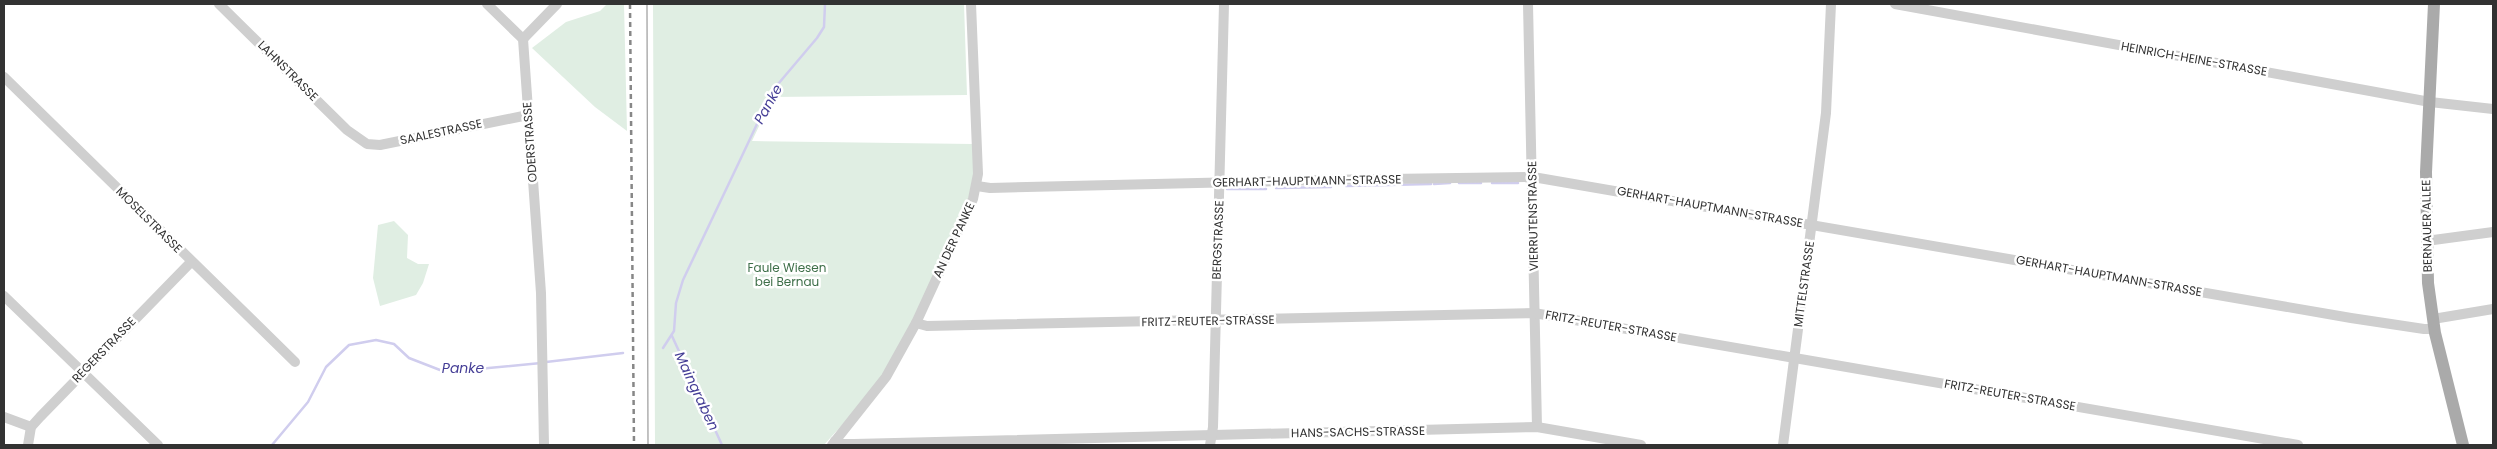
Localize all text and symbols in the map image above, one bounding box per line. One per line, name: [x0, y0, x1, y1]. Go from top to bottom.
street label: LAHNSTRASSE: [254, 37, 322, 105]
street label: HEINRICH-HEINE-STRASSE: [2120, 37, 2268, 80]
water label: Panke: [749, 80, 787, 127]
street label: ODERSTRASSE: [518, 101, 541, 183]
street label: SAALESTRASSE: [398, 114, 484, 149]
street label: VIERRUTENSTRASSE: [1523, 161, 1542, 271]
street label: GERHART-HAUPTMANN-STRASSE: [1213, 170, 1401, 191]
street label: BERNAUER ALLEE: [2417, 179, 2436, 273]
street label: GERHART-HAUPTMANN-STRASSE: [1616, 182, 1804, 231]
street label: MOSELSTRASSE: [112, 183, 186, 257]
street label: AN DER PANKE: [929, 199, 979, 280]
street label: BERGSTRASSE: [1208, 200, 1227, 280]
street label: MITTELSTRASSE: [1789, 240, 1818, 328]
street label: GERHART-HAUPTMANN-STRASSE: [2015, 251, 2203, 300]
park label: Faule Wiesen bei Bernau: [748, 259, 826, 290]
street label: FRITZ-REUTER-STRASSE: [1544, 306, 1678, 345]
street label: FRITZ-REUTER-STRASSE: [1141, 311, 1275, 330]
street label: REGERSTRASSE: [68, 313, 139, 386]
water label: Maingraben: [670, 348, 724, 434]
water label: Panke: [442, 358, 485, 378]
street label: FRITZ-REUTER-STRASSE: [1943, 375, 2077, 414]
street label: HANS-SACHS-STRASSE: [1291, 422, 1425, 441]

